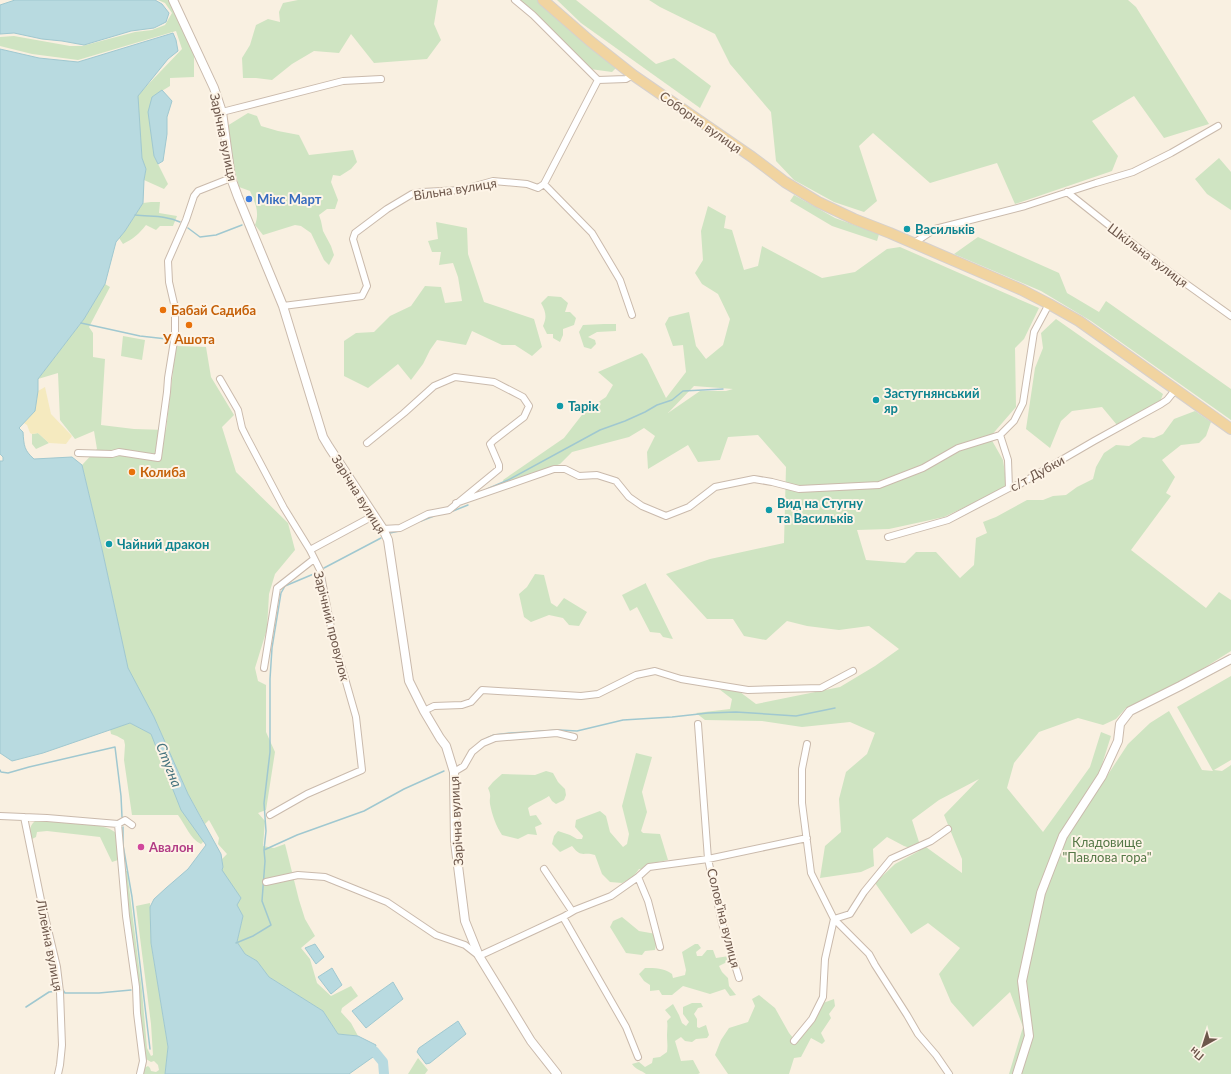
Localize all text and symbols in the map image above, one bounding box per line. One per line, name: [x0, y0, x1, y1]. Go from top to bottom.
street label: Соборна вулиця: [657, 88, 745, 156]
street label: Зарічна вулиця: [207, 91, 241, 183]
street label: Вільна вулиця: [412, 175, 498, 203]
place label: Мікс Март: [257, 191, 322, 207]
marker: Мікс Март: [244, 194, 254, 204]
street label: Шкільна вулиця: [1105, 220, 1191, 290]
place label: Васильків: [915, 221, 975, 237]
marker: Васильків: [902, 224, 912, 234]
place label: Бабай Садиба: [171, 302, 256, 318]
marker: Бабай Садиба: [158, 305, 168, 315]
marker: У Ашота: [184, 320, 194, 330]
place label: У Ашота: [162, 331, 215, 347]
place label: Застугнянський яр: [884, 385, 980, 416]
marker: Застугнянський яр: [871, 395, 881, 405]
place label: Тарік: [568, 398, 599, 414]
marker: Тарік: [555, 401, 565, 411]
street label: с/т Дубки: [1007, 451, 1067, 495]
street label: Зарічна вулиця: [328, 452, 390, 536]
place label: Колиба: [140, 464, 185, 480]
marker: Колиба: [127, 467, 137, 477]
place label: Вид на Стугну та Васильків: [777, 495, 863, 526]
marker: Вид на Стугну та Васильків: [764, 505, 774, 515]
place label: Чайний дракон: [117, 536, 209, 552]
marker: Чайний дракон: [104, 539, 114, 549]
street label: Зарічний провулок: [311, 569, 353, 683]
water label: Стугна: [153, 740, 186, 789]
street label: Зарічна вулиця: [446, 776, 466, 866]
park label: Кладовище "Павлова гора": [1062, 834, 1152, 865]
place label: Авалон: [148, 839, 194, 855]
marker: Авалон: [136, 842, 146, 852]
street label: Соловʼїна вулиця: [704, 867, 744, 969]
street label: Лілейна вулиця: [33, 897, 67, 992]
north arrow: [1183, 1026, 1223, 1066]
text: Пн: [1187, 1045, 1206, 1064]

